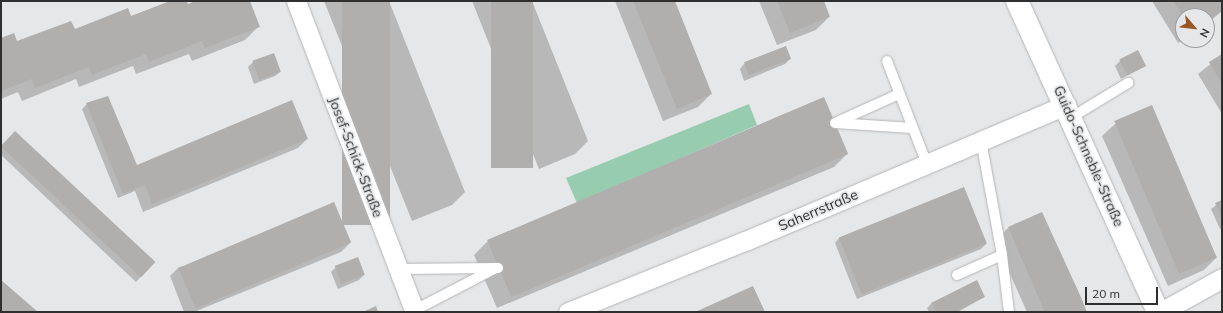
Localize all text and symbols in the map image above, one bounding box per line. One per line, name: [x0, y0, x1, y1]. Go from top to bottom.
north arrow: [1175, 8, 1215, 48]
text: N: [1197, 26, 1213, 40]
street label: Guido-Schneble-Straße: [1050, 83, 1128, 229]
street label: Josef-Schick-Straße: [325, 94, 387, 220]
street label: Saherrstraße: [776, 186, 860, 234]
scale bar: [1087, 279, 1160, 305]
text: 20 m: [1092, 286, 1120, 301]

